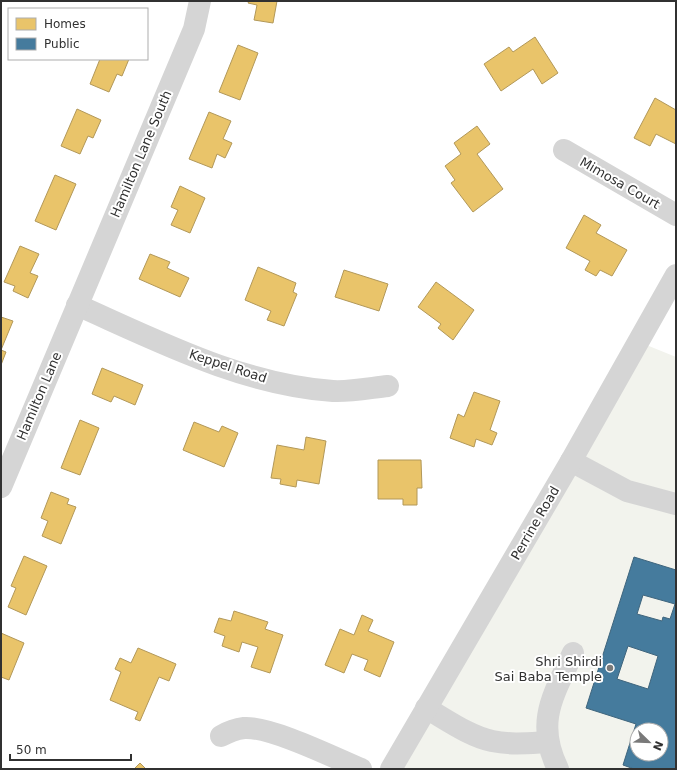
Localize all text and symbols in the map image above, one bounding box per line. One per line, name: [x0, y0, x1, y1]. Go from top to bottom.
legend: [8, 8, 148, 60]
text: Homes: [44, 17, 86, 31]
text: Public: [44, 37, 80, 51]
street label: Hamilton Lane South: [107, 88, 175, 220]
street label: Mimosa Court: [577, 154, 663, 212]
street label: Keppel Road: [187, 346, 269, 386]
street label: Hamilton Lane: [14, 350, 64, 442]
street label: Perrine Road: [508, 484, 562, 562]
place label: Shri Shirdi Sai Baba Temple: [495, 654, 602, 684]
marker: Shri Shirdi Sai Baba Temple: [605, 663, 615, 673]
north arrow: [629, 722, 669, 762]
scale bar: [10, 736, 131, 762]
text: N: [650, 739, 666, 752]
text: 50 m: [16, 743, 47, 757]

